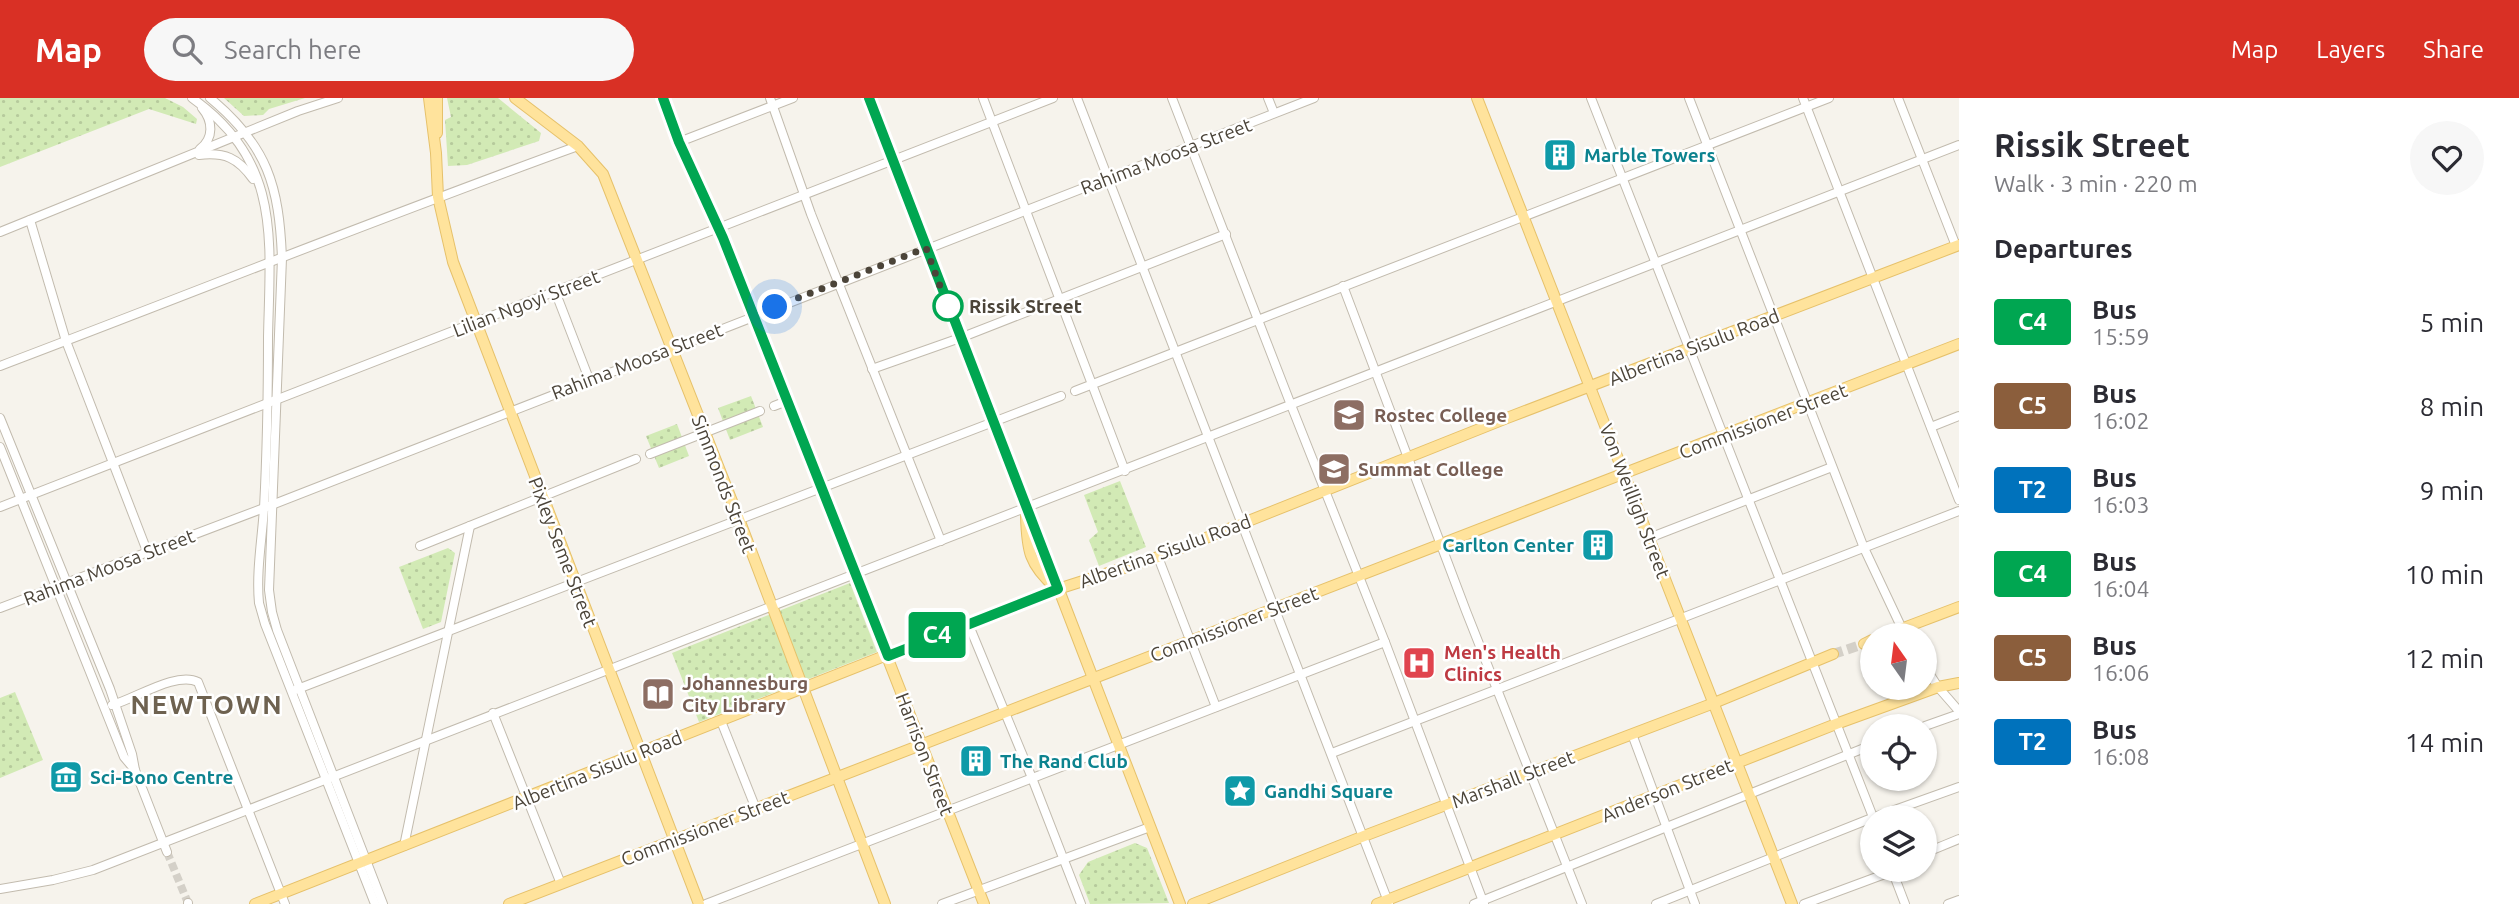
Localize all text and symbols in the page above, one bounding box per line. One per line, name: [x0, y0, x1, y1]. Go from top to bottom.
search box: [144, 18, 634, 81]
icon: search: [168, 30, 206, 68]
text: Map: [35, 31, 102, 68]
text: Search here: [224, 35, 362, 64]
text: Map: [2231, 36, 2278, 63]
text: Layers: [2316, 36, 2385, 63]
text: Share: [2423, 36, 2484, 63]
street label: Rahima Moosa Street: [1077, 113, 1255, 199]
button: heart: [2410, 121, 2484, 195]
text: Rissik Street: [1994, 126, 2190, 163]
building icon: Marble Towers: [1541, 136, 1579, 174]
place label: Marble Towers: [1584, 144, 1715, 166]
text: Walk · 3 min · 220 m: [1994, 171, 2198, 196]
text: Departures: [1994, 234, 2132, 263]
street label: Lilian Ngoyi Street: [449, 265, 603, 341]
your location: [757, 289, 792, 324]
marker: Rissik Street: [933, 291, 963, 321]
place label: Rissik Street: [969, 295, 1082, 317]
text: Bus: [2092, 295, 2137, 324]
street label: Albertina Sisulu Road: [1606, 304, 1782, 390]
text: C4: [2018, 308, 2047, 335]
text: 5 min: [2420, 308, 2484, 337]
street label: Rahima Moosa Street: [548, 318, 726, 404]
text: 15:59: [2092, 324, 2150, 349]
street label: Commissioner Street: [1676, 379, 1851, 463]
text: Bus: [2092, 379, 2137, 408]
text: C5: [2018, 392, 2047, 419]
text: 8 min: [2420, 392, 2484, 421]
school or university icon: Rostec College: [1330, 396, 1368, 434]
place label: Rostec College: [1374, 404, 1507, 426]
text: 16:02: [2092, 408, 2150, 433]
street label: Simmonds Street: [688, 412, 761, 557]
street label: Von Weilligh Street: [1595, 421, 1675, 582]
school or university icon: Summat College: [1315, 450, 1353, 488]
place label: Summat College: [1358, 458, 1504, 480]
text: Bus: [2092, 463, 2137, 492]
street label: Pixley Seme Street: [524, 474, 602, 631]
text: T2: [2019, 476, 2046, 503]
text: 9 min: [2420, 476, 2484, 505]
text: 16:03: [2092, 492, 2150, 517]
street label: Albertina Sisulu Road: [1076, 510, 1254, 592]
street label: Rahima Moosa Street: [20, 524, 198, 610]
building icon: Carlton Center: [1579, 526, 1617, 564]
place label: Carlton Center: [1442, 534, 1574, 556]
text: Bus: [2092, 547, 2137, 576]
text: C4: [2018, 560, 2047, 587]
text: 10 min: [2405, 560, 2484, 589]
text: 16:04: [2092, 576, 2150, 601]
street label: Commissioner Street: [1147, 582, 1322, 666]
line badge: C4: [906, 612, 968, 658]
text: C4: [923, 621, 951, 648]
north arrow: [1860, 623, 1937, 700]
map controls: [1860, 623, 1937, 882]
text: Bus: [2092, 631, 2137, 660]
place label: Men's Health Clinics: [1444, 641, 1561, 685]
hospital icon: Men's Health Clinics: [1400, 644, 1438, 682]
text: C5: [2018, 644, 2047, 671]
text: 12 min: [2405, 644, 2484, 673]
text: 16:06: [2092, 660, 2150, 685]
place label: Johannesburg City Library: [682, 672, 808, 716]
library icon: Johannesburg City Library: [639, 675, 677, 713]
district label: NEWTOWN: [130, 690, 284, 719]
street label: Harrison Street: [892, 690, 959, 819]
button: locate: [1860, 714, 1937, 791]
text: Bus: [2092, 715, 2137, 744]
street label: Albertina Sisulu Road: [509, 726, 685, 814]
text: T2: [2019, 728, 2046, 755]
text: 14 min: [2405, 728, 2484, 757]
building icon: The Rand Club: [957, 742, 995, 780]
text: 16:08: [2092, 744, 2150, 769]
street label: Marshall Street: [1449, 745, 1578, 813]
place label: The Rand Club: [1000, 750, 1128, 772]
street label: Anderson Street: [1598, 753, 1736, 826]
museum icon: Sci-Bono Centre: [47, 758, 85, 796]
place label: Sci-Bono Centre: [90, 766, 234, 788]
place icon: Gandhi Square: [1221, 772, 1259, 810]
place label: Gandhi Square: [1264, 780, 1393, 802]
street label: Commissioner Street: [618, 786, 793, 870]
button: layers: [1860, 805, 1937, 882]

